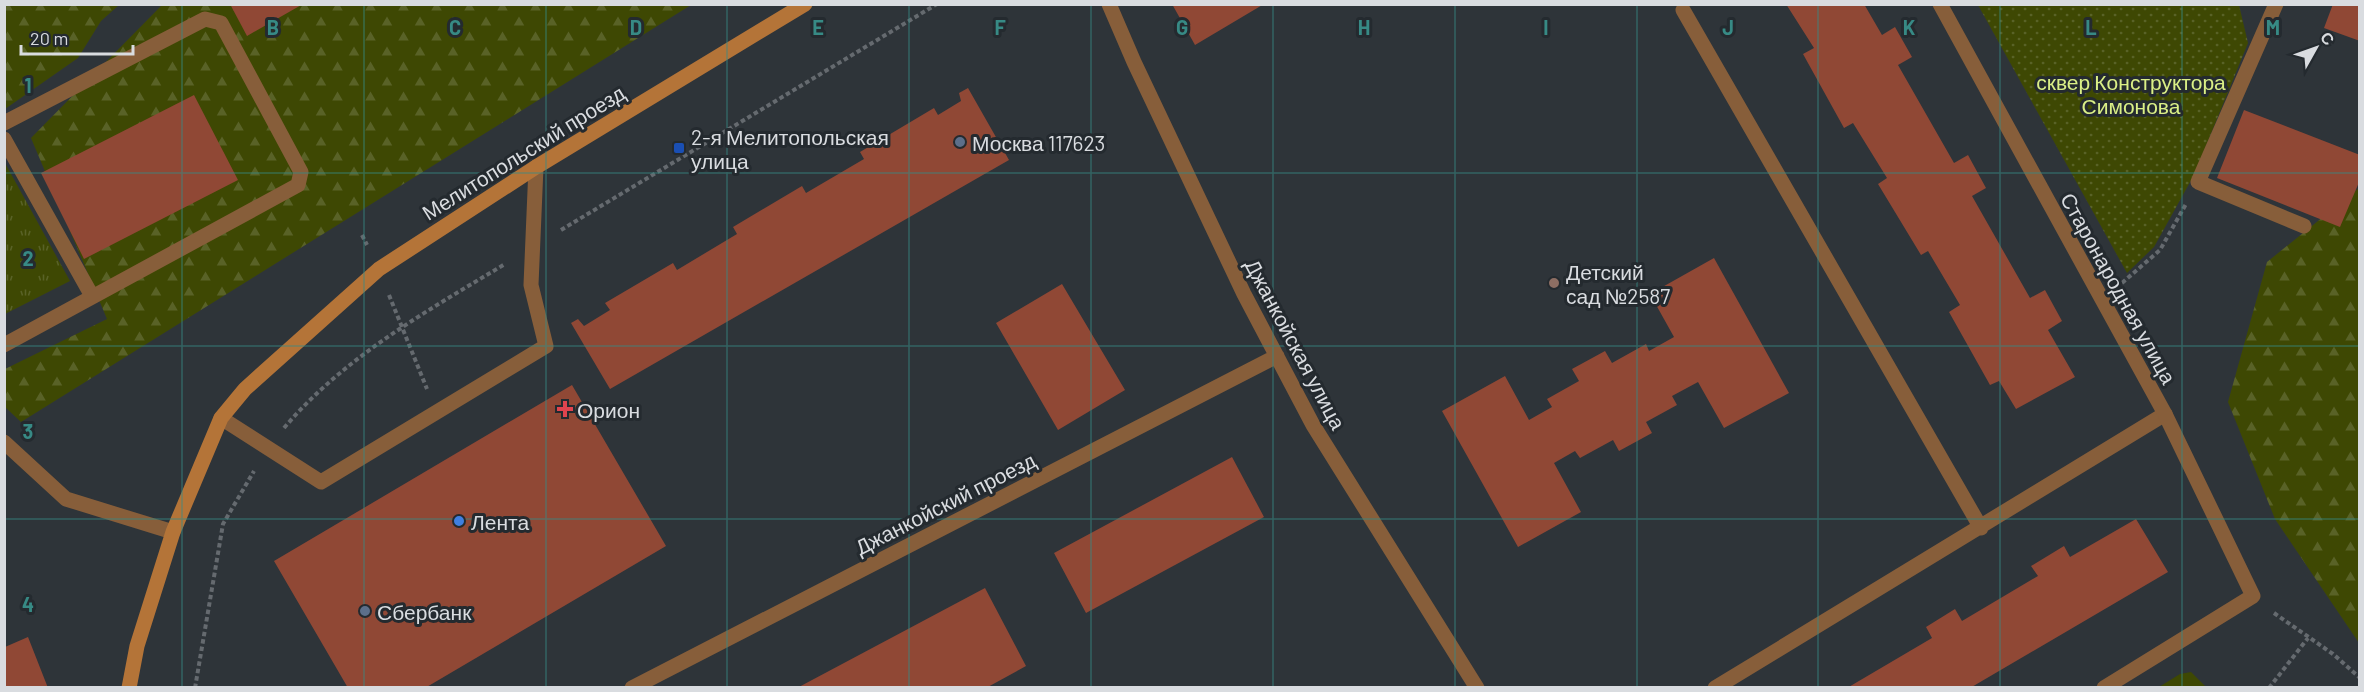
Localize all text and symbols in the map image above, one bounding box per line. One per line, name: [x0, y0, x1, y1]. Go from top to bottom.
text: B: [267, 15, 279, 39]
text: C: [449, 15, 461, 39]
text: D: [630, 15, 642, 39]
text: E: [812, 15, 824, 39]
text: F: [994, 15, 1006, 39]
text: G: [1176, 15, 1188, 39]
text: H: [1358, 15, 1370, 39]
text: I: [1543, 15, 1549, 39]
text: J: [1722, 15, 1734, 39]
text: K: [1903, 15, 1916, 39]
text: L: [2085, 15, 2097, 39]
text: M: [2266, 15, 2280, 39]
scale bar: [21, 18, 134, 56]
north arrow: [2286, 18, 2346, 78]
text: 20 m: [30, 27, 68, 49]
text: С: [2317, 28, 2339, 49]
park label: сквер Конструктора Симонова: [2036, 69, 2226, 118]
text: 1: [24, 73, 32, 97]
street label: Мелитопольский проезд: [417, 79, 629, 225]
place label: 2-я Мелитопольская улица: [691, 124, 889, 173]
place label: Москва 117623: [972, 130, 1105, 155]
marker: Москва 117623: [953, 135, 967, 149]
marker: 2-я Мелитопольская улица: [672, 141, 686, 155]
street label: Старонародная улица: [2056, 188, 2182, 388]
text: 2: [22, 246, 34, 270]
street label: Джанкойская улица: [1240, 254, 1352, 434]
place label: Детский сад №2587: [1566, 259, 1670, 308]
marker: Детский сад №2587: [1547, 276, 1561, 290]
place label: Орион: [577, 397, 640, 422]
marker: Орион: [558, 402, 572, 416]
text: 3: [23, 419, 33, 443]
street label: Джанкойский проезд: [851, 447, 1039, 559]
place label: Лента: [471, 509, 529, 534]
marker: Лента: [452, 514, 466, 528]
text: 4: [22, 592, 34, 616]
place label: Сбербанк: [377, 599, 472, 624]
marker: Сбербанк: [358, 604, 372, 618]

